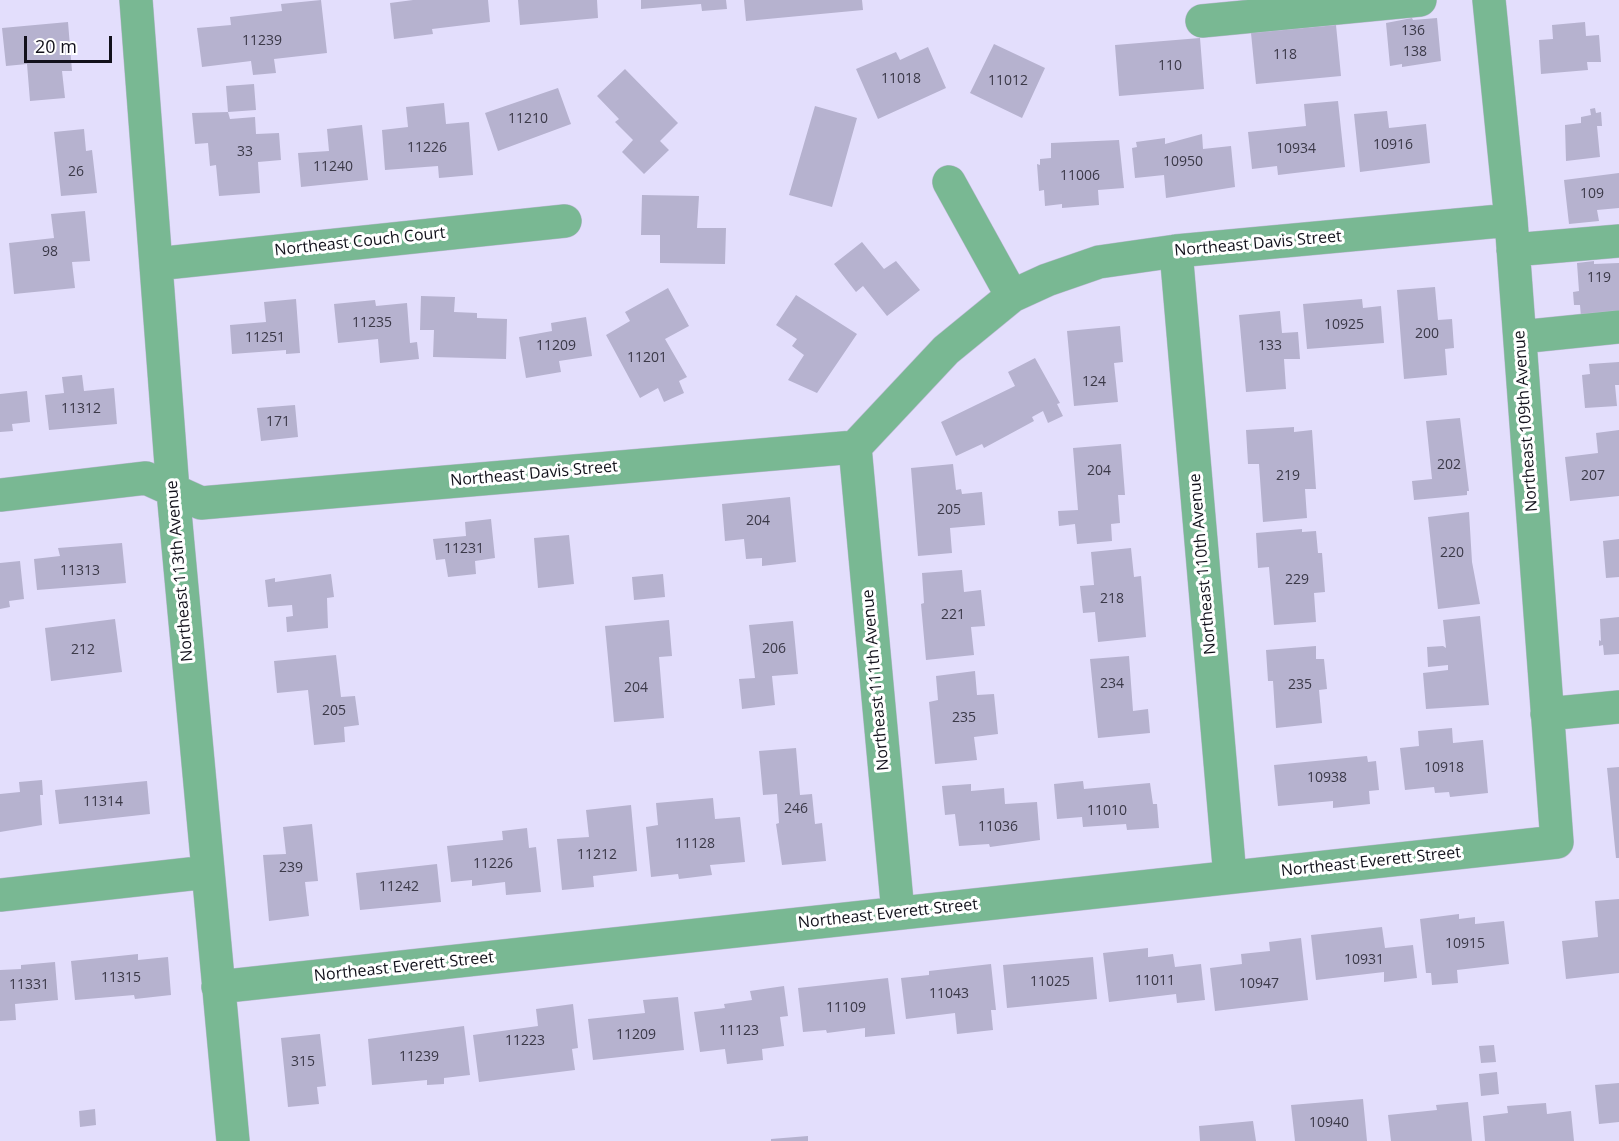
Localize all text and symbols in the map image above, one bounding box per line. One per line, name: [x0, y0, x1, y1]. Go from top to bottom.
house number: 136: [1401, 23, 1425, 39]
scale bar: [27, 24, 116, 62]
house number: 11239: [242, 33, 282, 49]
text: 20 m: [35, 34, 77, 58]
house number: 138: [1403, 44, 1427, 60]
house number: 118: [1273, 47, 1297, 63]
house number: 110: [1158, 58, 1182, 74]
house number: 11018: [881, 71, 921, 87]
house number: 11012: [988, 73, 1028, 89]
house number: 11210: [508, 111, 548, 127]
house number: 10916: [1373, 137, 1413, 153]
house number: 11226: [407, 140, 447, 156]
house number: 10934: [1276, 141, 1316, 157]
house number: 33: [237, 144, 253, 160]
house number: 10950: [1163, 154, 1203, 170]
house number: 11240: [313, 159, 353, 175]
house number: 26: [68, 164, 84, 180]
house number: 11006: [1060, 168, 1100, 184]
house number: 109: [1580, 186, 1604, 202]
street label: Northeast Couch Court: [273, 223, 447, 261]
street label: Northeast Davis Street: [1173, 227, 1343, 261]
house number: 98: [42, 244, 58, 260]
house number: 119: [1587, 270, 1611, 286]
house number: 11235: [352, 315, 392, 331]
house number: 10925: [1324, 317, 1364, 333]
house number: 200: [1415, 326, 1439, 342]
house number: 11251: [245, 330, 285, 346]
street label: Northeast 109th Avenue: [1510, 330, 1542, 512]
house number: 11209: [536, 338, 576, 354]
house number: 133: [1258, 338, 1282, 354]
house number: 11201: [627, 350, 667, 366]
house number: 124: [1082, 374, 1106, 390]
house number: 11312: [61, 401, 101, 417]
house number: 171: [266, 414, 290, 430]
street label: Northeast Davis Street: [449, 457, 619, 491]
house number: 202: [1437, 457, 1461, 473]
house number: 204: [1087, 463, 1111, 479]
house number: 219: [1276, 468, 1300, 484]
house number: 207: [1581, 468, 1605, 484]
street label: Northeast 110th Avenue: [1186, 473, 1220, 655]
street label: Northeast 113th Avenue: [163, 480, 197, 662]
house number: 205: [937, 502, 961, 518]
house number: 204: [746, 513, 770, 529]
house number: 11231: [444, 541, 484, 557]
house number: 220: [1440, 545, 1464, 561]
house number: 11313: [60, 563, 100, 579]
house number: 229: [1285, 572, 1309, 588]
street label: Northeast 111th Avenue: [859, 589, 893, 771]
house number: 218: [1100, 591, 1124, 607]
house number: 221: [941, 607, 965, 623]
house number: 206: [762, 641, 786, 657]
house number: 212: [71, 642, 95, 658]
house number: 234: [1100, 676, 1124, 692]
house number: 235: [1288, 677, 1312, 693]
house number: 204: [624, 680, 648, 696]
house number: 205: [322, 703, 346, 719]
house number: 235: [952, 710, 976, 726]
house number: 10918: [1424, 760, 1464, 776]
house number: 10938: [1307, 770, 1347, 786]
house number: 11314: [83, 794, 123, 810]
house number: 246: [784, 801, 808, 817]
house number: 11010: [1087, 803, 1127, 819]
house number: 11036: [978, 819, 1018, 835]
house number: 11128: [675, 836, 715, 852]
street label: Northeast Everett Street: [1280, 843, 1462, 881]
house number: 11212: [577, 847, 617, 863]
house number: 11226: [473, 856, 513, 872]
house number: 239: [279, 860, 303, 876]
house number: 11242: [379, 879, 419, 895]
street label: Northeast Everett Street: [797, 895, 979, 933]
house number: 10915: [1445, 936, 1485, 952]
street label: Northeast Everett Street: [313, 948, 495, 986]
house number: 10931: [1344, 952, 1384, 968]
house number: 11315: [101, 970, 141, 986]
house number: 11011: [1135, 973, 1175, 989]
house number: 11025: [1030, 974, 1070, 990]
house number: 10947: [1239, 976, 1279, 992]
house number: 11331: [9, 977, 49, 993]
house number: 11043: [929, 986, 969, 1002]
house number: 11109: [826, 1000, 866, 1016]
house number: 11123: [719, 1023, 759, 1039]
house number: 11209: [616, 1027, 656, 1043]
house number: 11223: [505, 1033, 545, 1049]
house number: 11239: [399, 1049, 439, 1065]
house number: 315: [291, 1054, 315, 1070]
house number: 10940: [1309, 1115, 1349, 1131]

